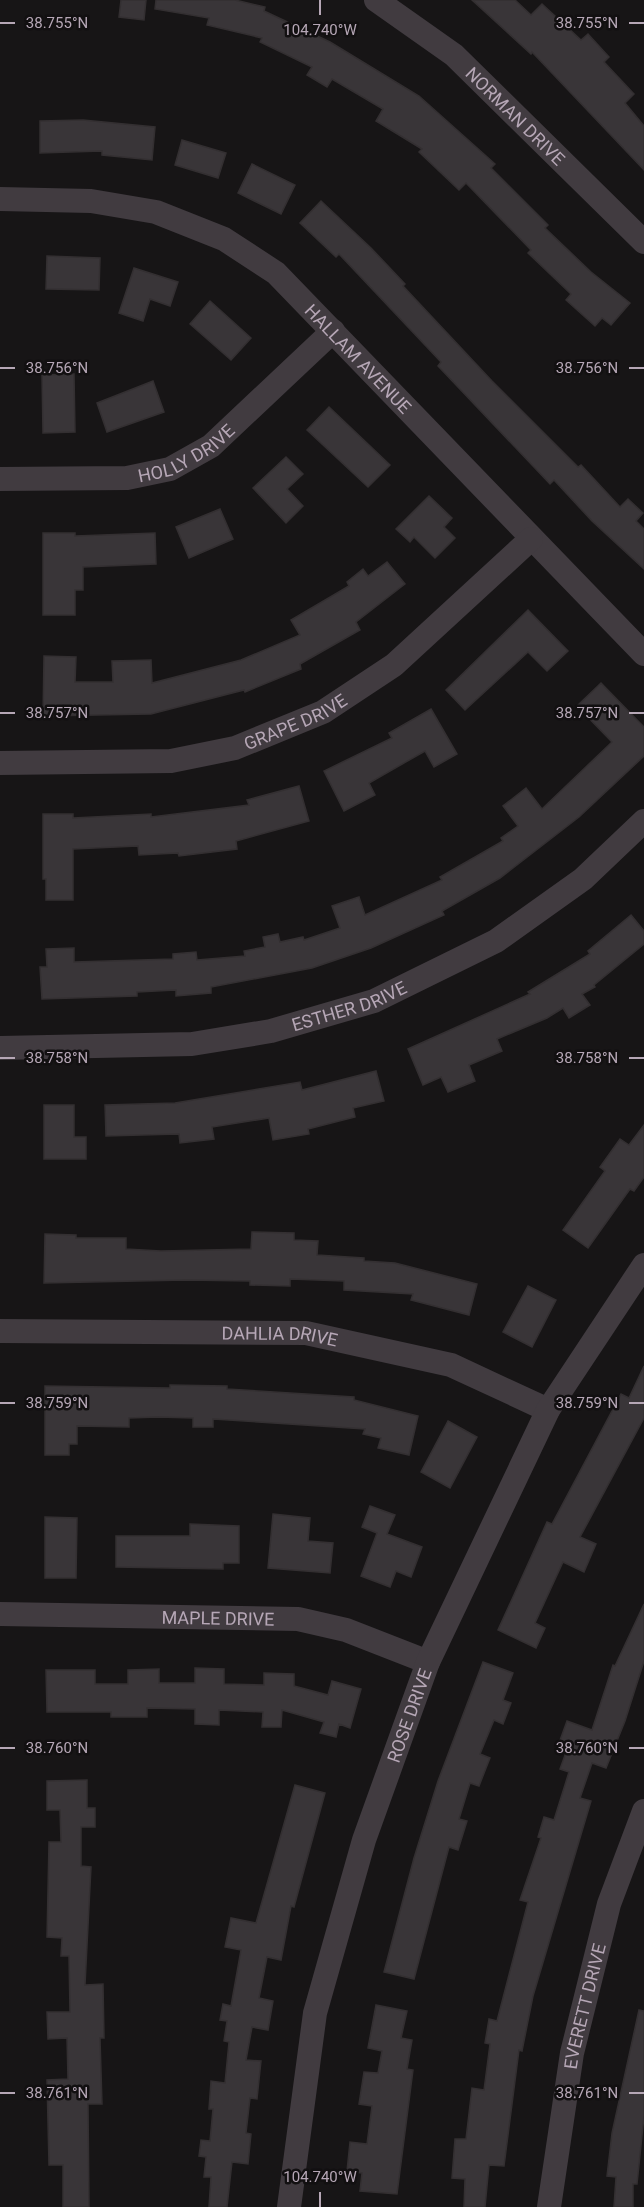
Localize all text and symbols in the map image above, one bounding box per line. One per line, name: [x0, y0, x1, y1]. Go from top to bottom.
text: 38.755°N: [26, 14, 88, 32]
text: 38.755°N: [556, 14, 618, 32]
text: 104.740°W: [283, 21, 357, 39]
street label: NORMAN DRIVE: [462, 62, 570, 169]
street label: HALLAM AVENUE: [301, 299, 416, 417]
text: 38.756°N: [26, 359, 88, 377]
text: 38.756°N: [556, 359, 618, 377]
street label: HOLLY DRIVE: [136, 419, 238, 486]
street label: GRAPE DRIVE: [241, 689, 350, 754]
text: 38.757°N: [26, 704, 88, 722]
text: 38.757°N: [556, 704, 618, 722]
street label: ESTHER DRIVE: [289, 976, 410, 1035]
text: 38.758°N: [26, 1049, 88, 1067]
text: 38.758°N: [556, 1049, 618, 1067]
street label: DAHLIA DRIVE: [222, 1322, 340, 1350]
text: 38.759°N: [26, 1394, 88, 1412]
text: 38.759°N: [556, 1394, 618, 1412]
street label: MAPLE DRIVE: [161, 1606, 275, 1629]
street label: ROSE DRIVE: [382, 1666, 435, 1765]
text: 38.760°N: [26, 1739, 88, 1757]
text: 38.760°N: [556, 1739, 618, 1757]
street label: EVERETT DRIVE: [559, 1941, 609, 2070]
text: 38.761°N: [26, 2084, 88, 2102]
text: 38.761°N: [556, 2084, 618, 2102]
text: 104.740°W: [283, 2168, 357, 2186]

